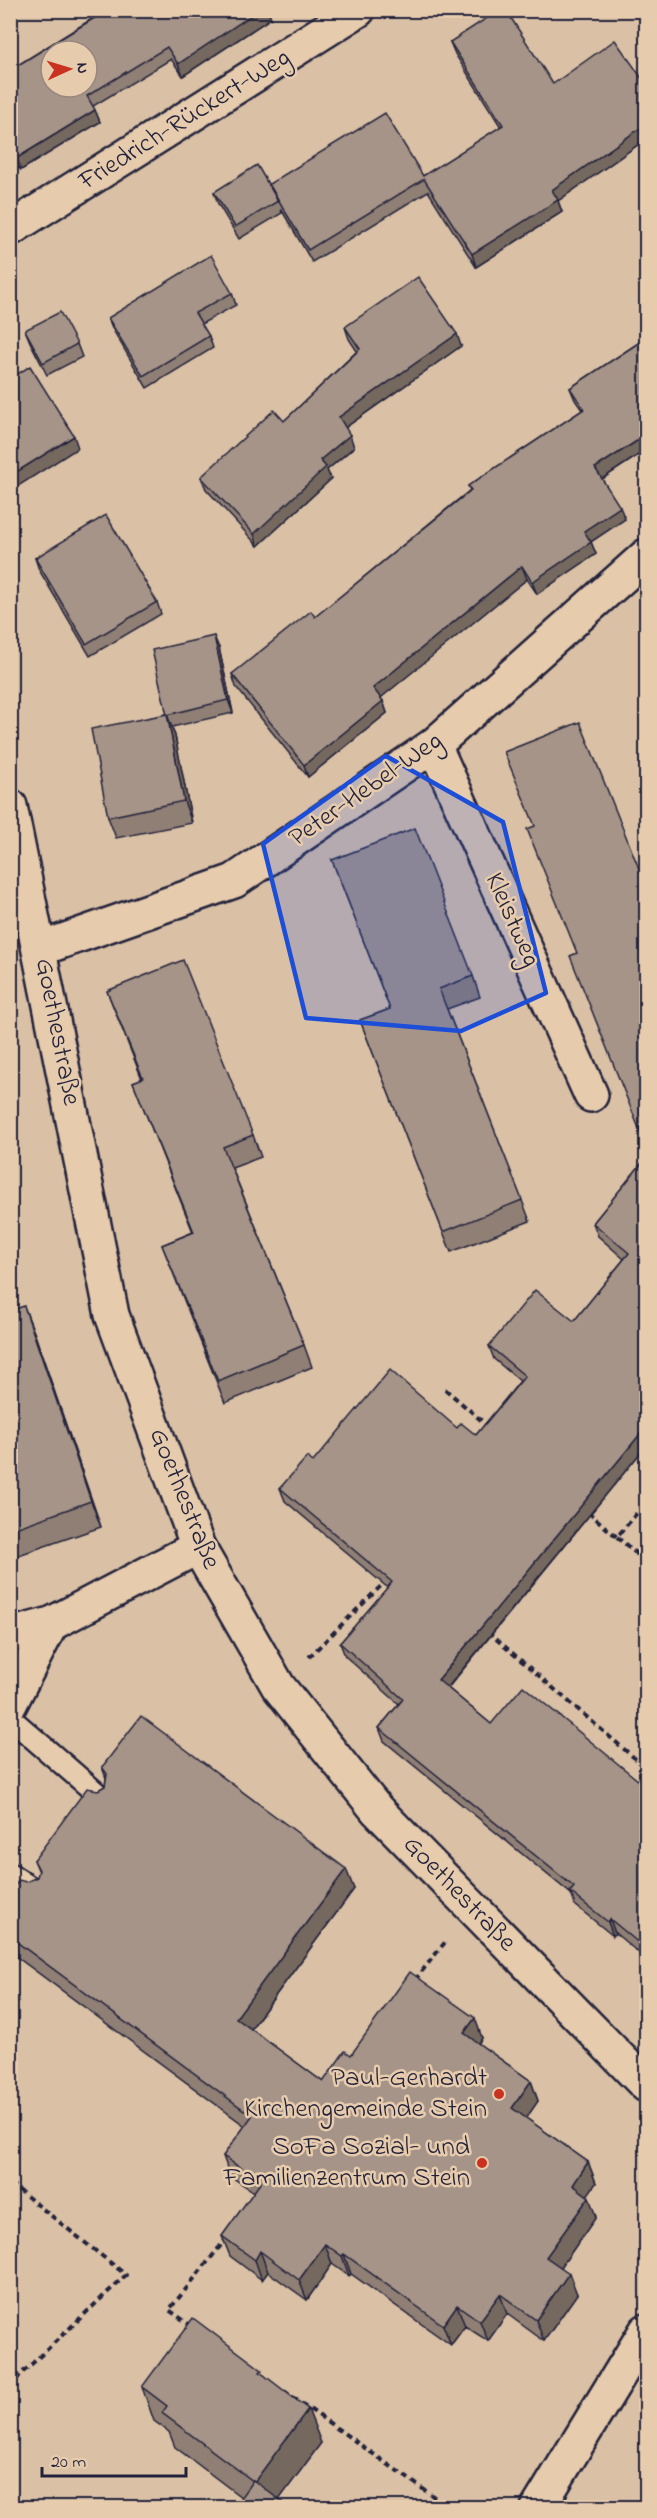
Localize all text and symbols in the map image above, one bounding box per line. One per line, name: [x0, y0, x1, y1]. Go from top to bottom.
north arrow: [39, 39, 99, 99]
street label: Friedrich-Rückert-Weg: [71, 39, 298, 201]
text: N: [70, 62, 94, 75]
street label: Peter-Hebel-Weg: [281, 722, 451, 858]
street label: Kleistweg: [474, 867, 550, 973]
street label: Goethestraße: [24, 955, 91, 1110]
street label: Goethestraße: [138, 1423, 230, 1576]
street label: Goethestraße: [393, 1827, 525, 1962]
place label: Paul-Gerhardt Kirchengemeinde Stein: [244, 2059, 487, 2129]
marker: Paul-Gerhardt Kirchengemeinde Stein: [492, 2087, 506, 2101]
place label: SoFa Sozial- und Familienzentrum Stein: [222, 2128, 470, 2198]
marker: SoFa Sozial- und Familienzentrum Stein: [475, 2156, 489, 2170]
scale bar: [42, 2440, 186, 2478]
text: 20 m: [51, 2450, 86, 2476]

